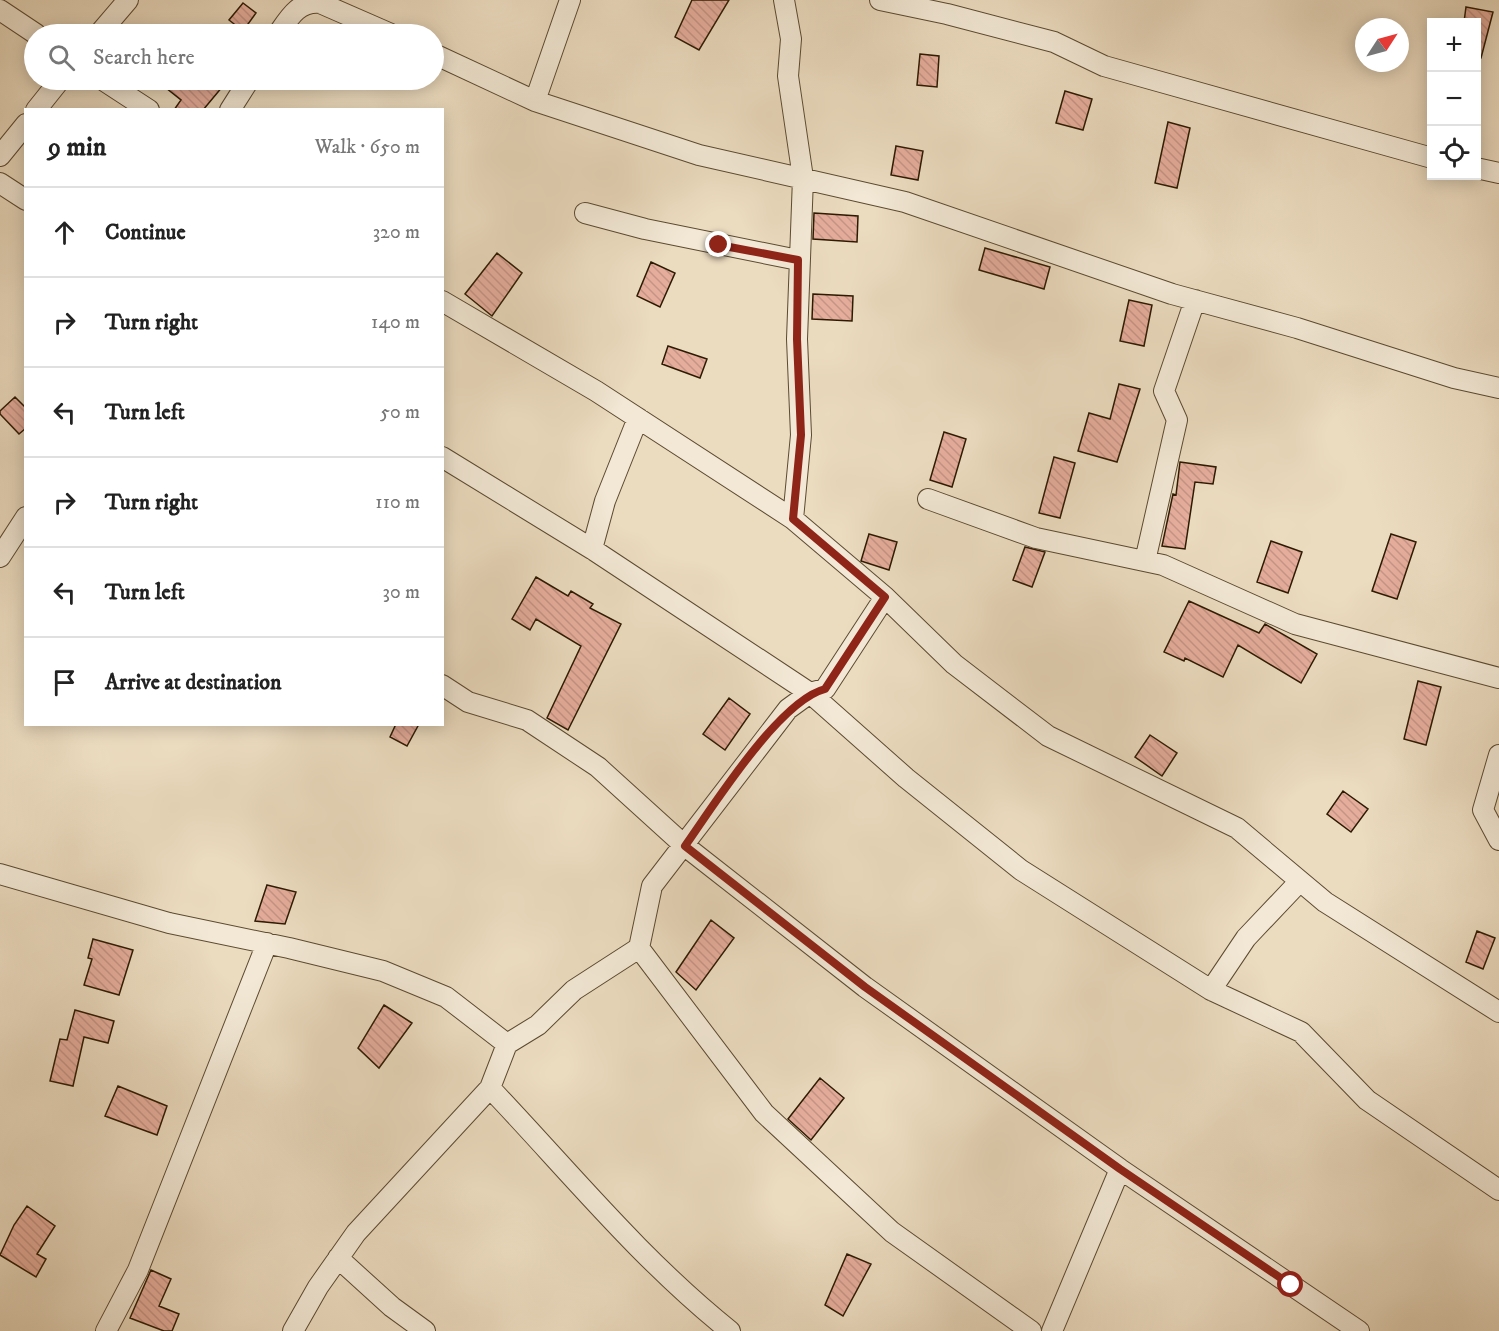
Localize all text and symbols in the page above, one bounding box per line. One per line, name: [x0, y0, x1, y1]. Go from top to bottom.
north arrow: [1355, 18, 1409, 72]
map controls: [1427, 18, 1481, 180]
button: +: [1427, 18, 1481, 72]
search box: [24, 24, 444, 90]
icon: search: [45, 41, 78, 74]
text: Search here: [93, 44, 195, 71]
button: −: [1427, 72, 1481, 126]
button: locate: [1427, 126, 1481, 180]
text: 9 min: [48, 131, 106, 164]
text: Walk · 650 m: [315, 135, 420, 160]
icon: ahead: [48, 216, 81, 249]
text: Continue: [105, 219, 186, 246]
text: 320 m: [373, 220, 420, 245]
route end: [705, 231, 731, 257]
icon: right: [48, 306, 81, 339]
text: Turn right: [105, 309, 198, 336]
text: 140 m: [371, 310, 420, 335]
icon: left: [48, 396, 81, 429]
text: Turn left: [105, 399, 185, 426]
text: 50 m: [380, 400, 420, 425]
icon: right: [48, 486, 81, 519]
text: Turn right: [105, 489, 198, 516]
text: 110 m: [375, 490, 420, 515]
icon: left: [48, 576, 81, 609]
text: Turn left: [105, 579, 185, 606]
text: 30 m: [382, 580, 420, 605]
icon: arrive: [48, 666, 81, 699]
text: Arrive at destination: [105, 669, 282, 696]
route start: [1277, 1271, 1303, 1297]

